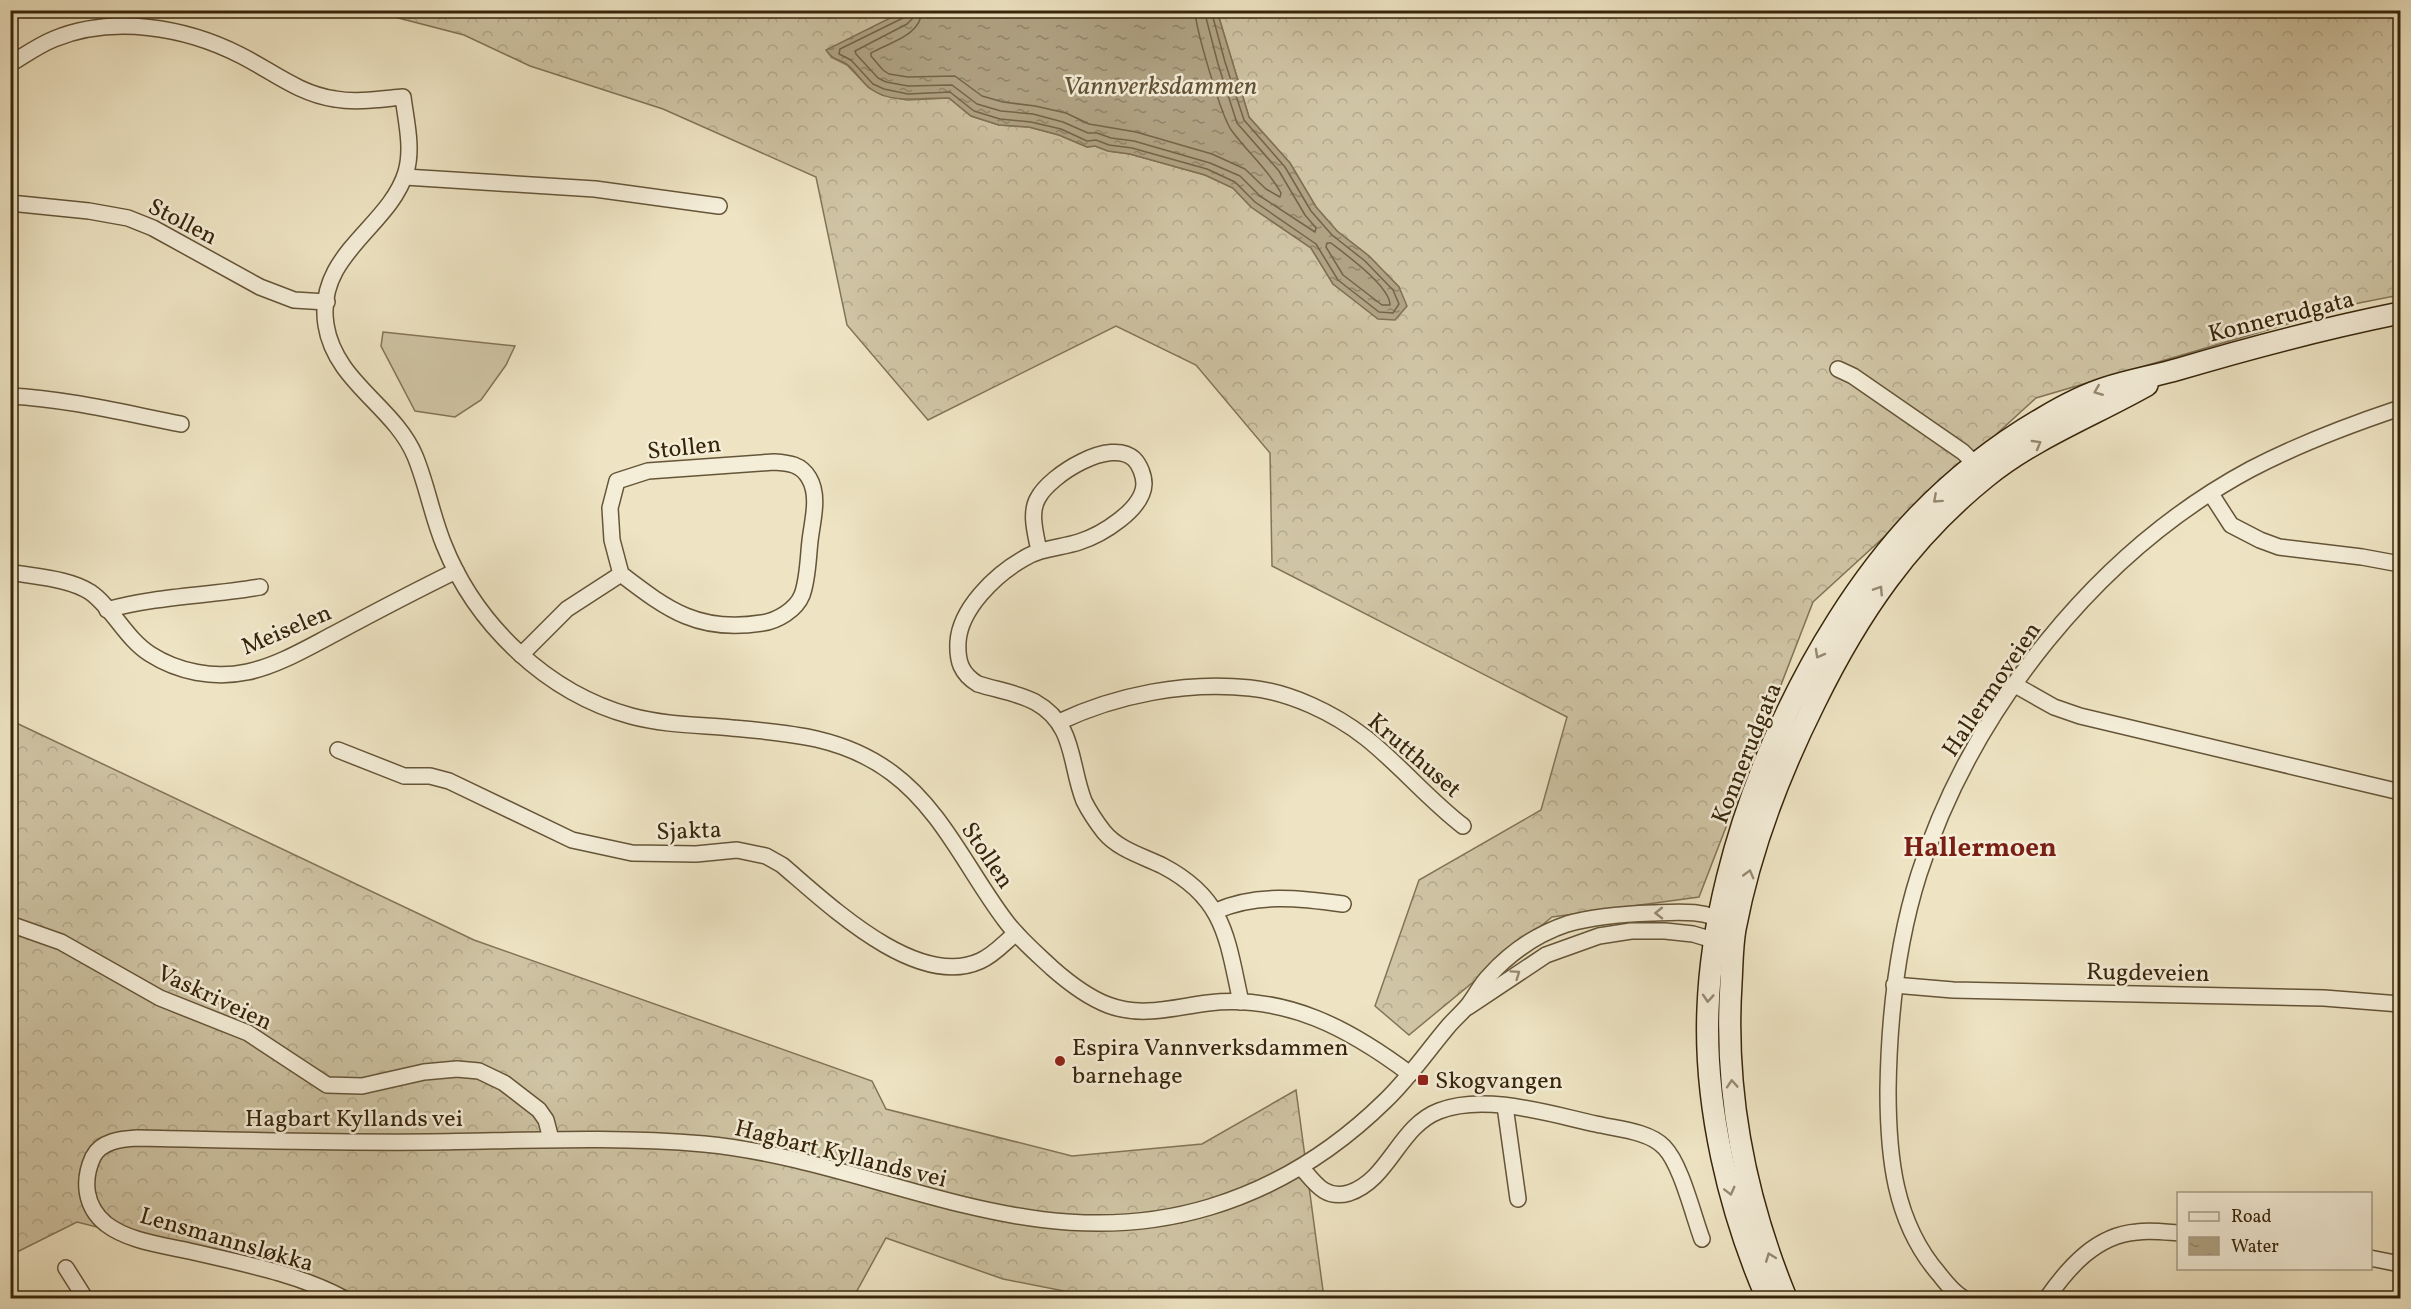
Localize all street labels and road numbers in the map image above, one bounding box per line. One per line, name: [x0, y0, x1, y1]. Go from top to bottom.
street label: Stollen: [141, 191, 223, 255]
street label: Konnerudgata: [2205, 283, 2358, 353]
street label: Stollen: [646, 428, 723, 470]
street label: Meiselen: [236, 597, 337, 665]
street label: Hallermoveien: [1935, 616, 2050, 764]
street label: Konnerudgata: [1704, 678, 1792, 829]
street label: Krutthuset: [1359, 706, 1468, 807]
street label: Sjakta: [656, 814, 722, 850]
street label: Stollen: [952, 816, 1021, 896]
street label: Rugdeveien: [2086, 956, 2210, 992]
street label: Vaskriveien: [151, 957, 277, 1040]
street label: Hagbart Kyllands vei: [245, 1103, 463, 1137]
street label: Hagbart Kyllands vei: [731, 1112, 950, 1198]
street label: Lensmannsløkka: [136, 1200, 317, 1282]

